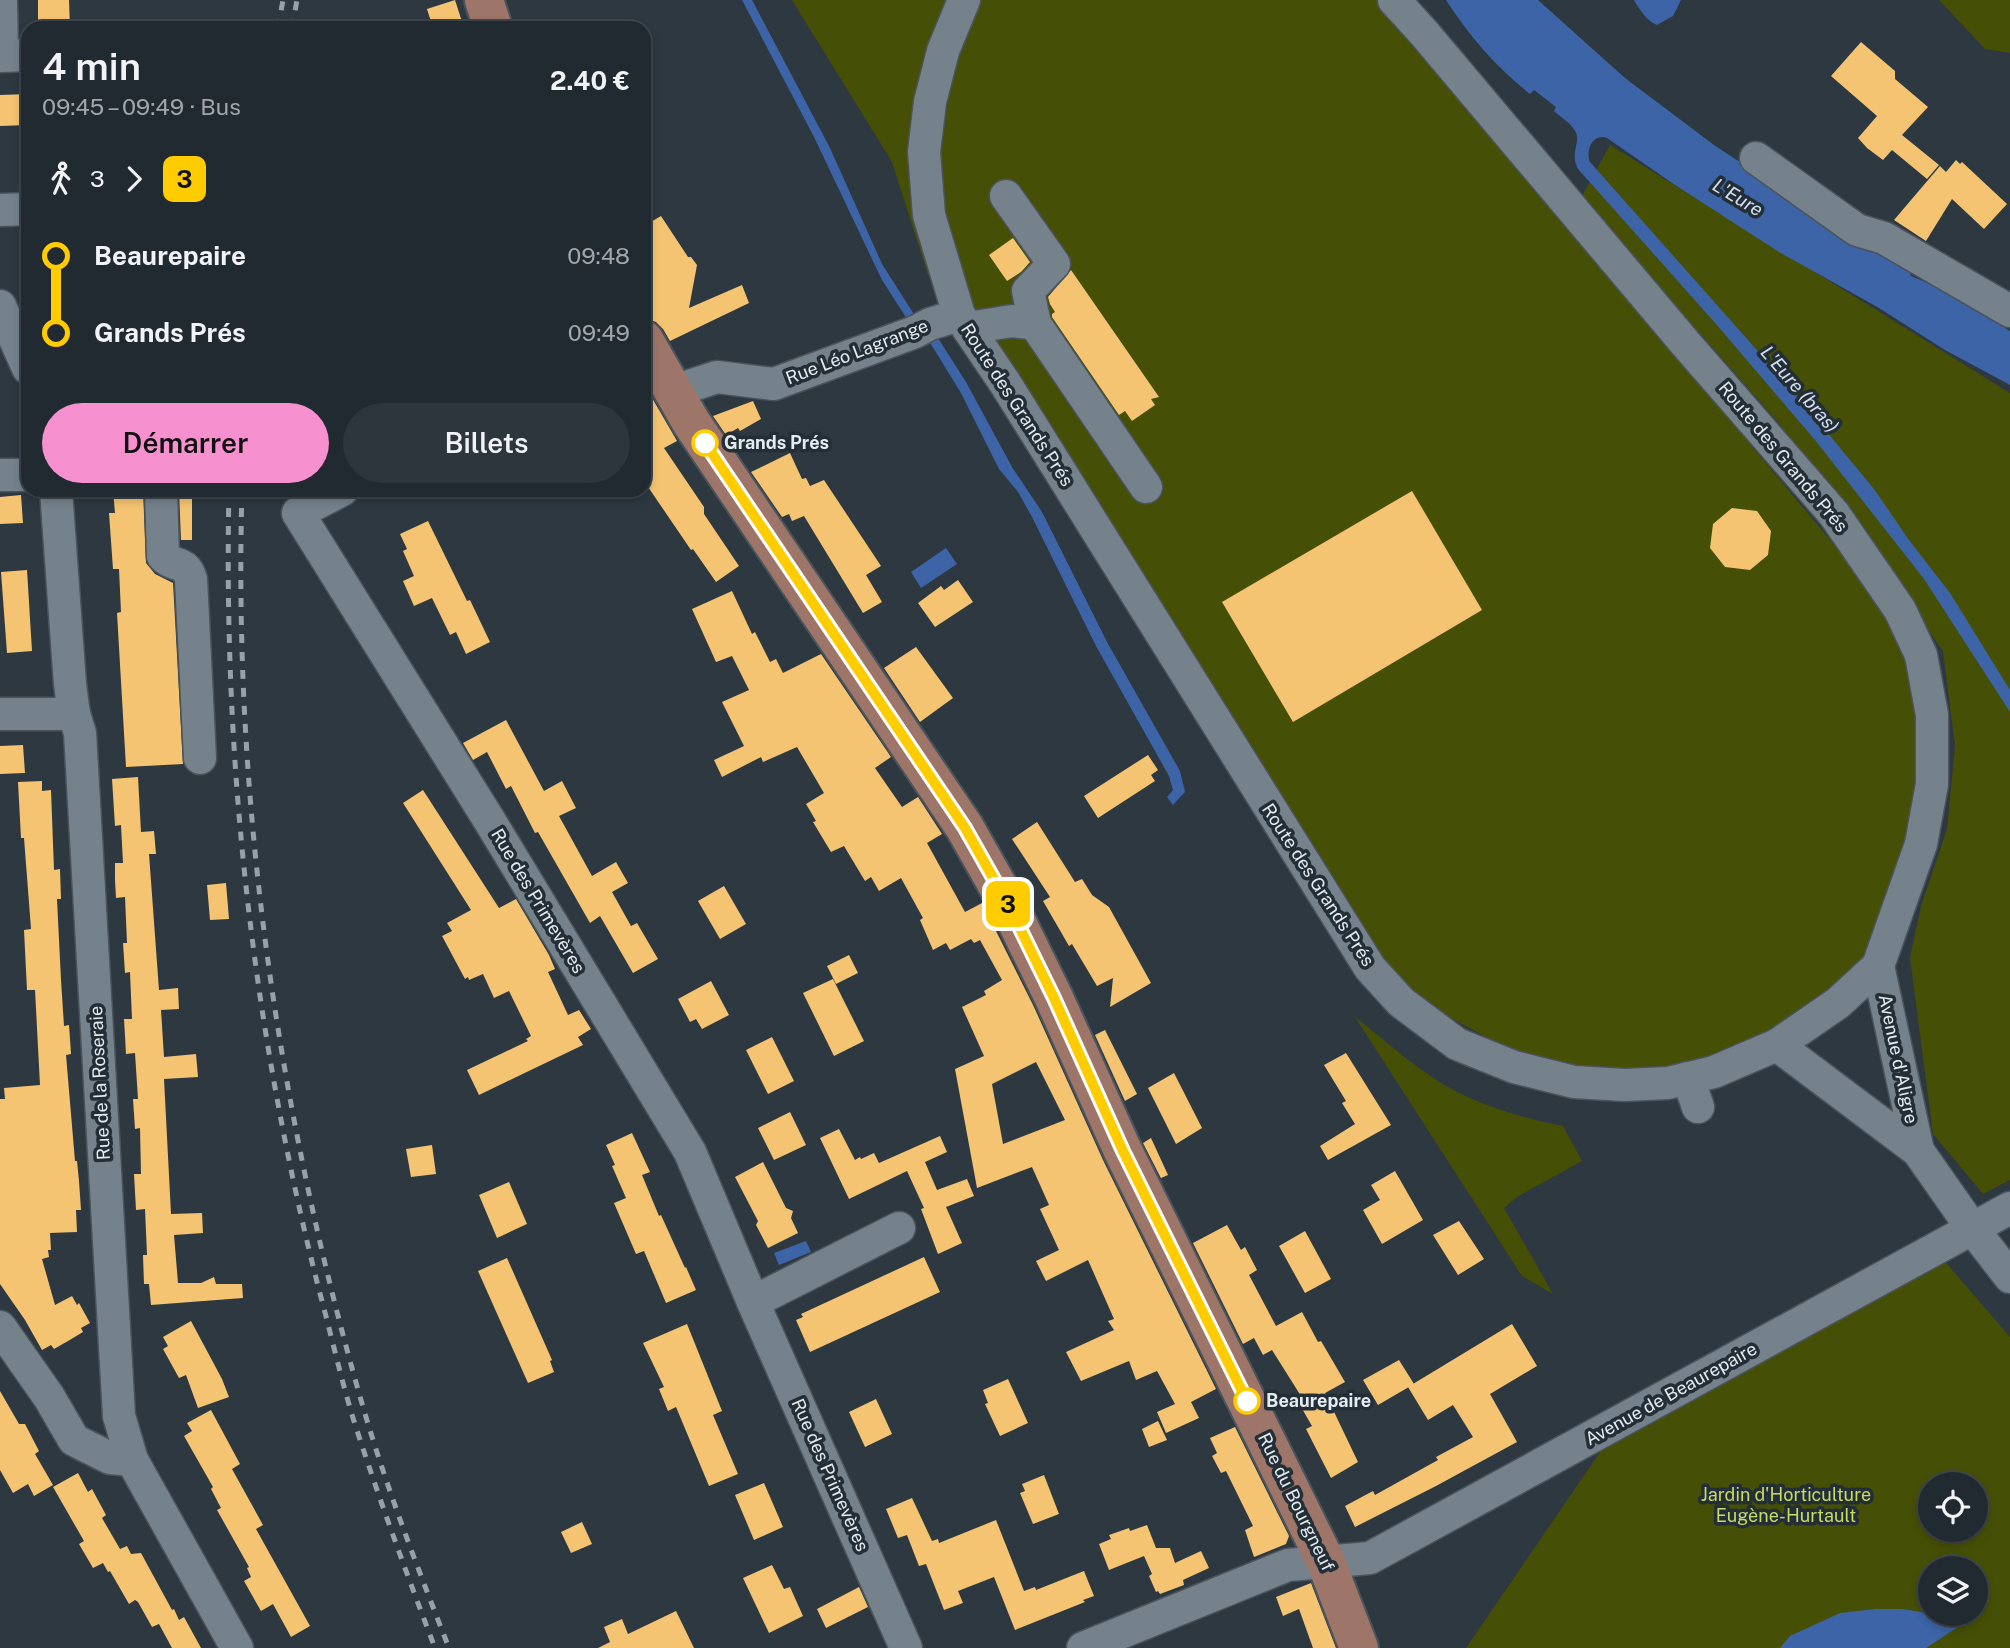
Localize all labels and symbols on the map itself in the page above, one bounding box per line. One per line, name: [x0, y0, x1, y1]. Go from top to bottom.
water label: L'Eure: [1709, 173, 1767, 221]
street label: Rue Léo Lagrange: [783, 315, 931, 388]
street label: Route des Grands Prés: [957, 319, 1078, 490]
water label: L'Eure (bras): [1756, 341, 1844, 437]
street label: Route des Grands Prés: [1714, 377, 1852, 536]
marker: Grands Prés: [692, 430, 718, 456]
place label: Grands Prés: [724, 432, 829, 453]
street label: Route des Grands Prés: [1258, 799, 1379, 970]
street label: Rue des Primevères: [487, 825, 590, 977]
line badge: 3: [985, 881, 1031, 927]
street label: Avenue d'Aligre: [1875, 992, 1922, 1126]
street label: Rue de la Roseraie: [85, 1005, 114, 1161]
street label: Avenue de Beaurepaire: [1581, 1338, 1760, 1450]
marker: Beaurepaire: [1234, 1388, 1260, 1414]
place label: Beaurepaire: [1266, 1390, 1371, 1411]
street label: Rue des Primevères: [787, 1395, 874, 1554]
street label: Rue du Bourgneuf: [1254, 1429, 1339, 1574]
park label: Jardin d'Horticulture Eugène-Hurtault: [1701, 1484, 1871, 1526]

